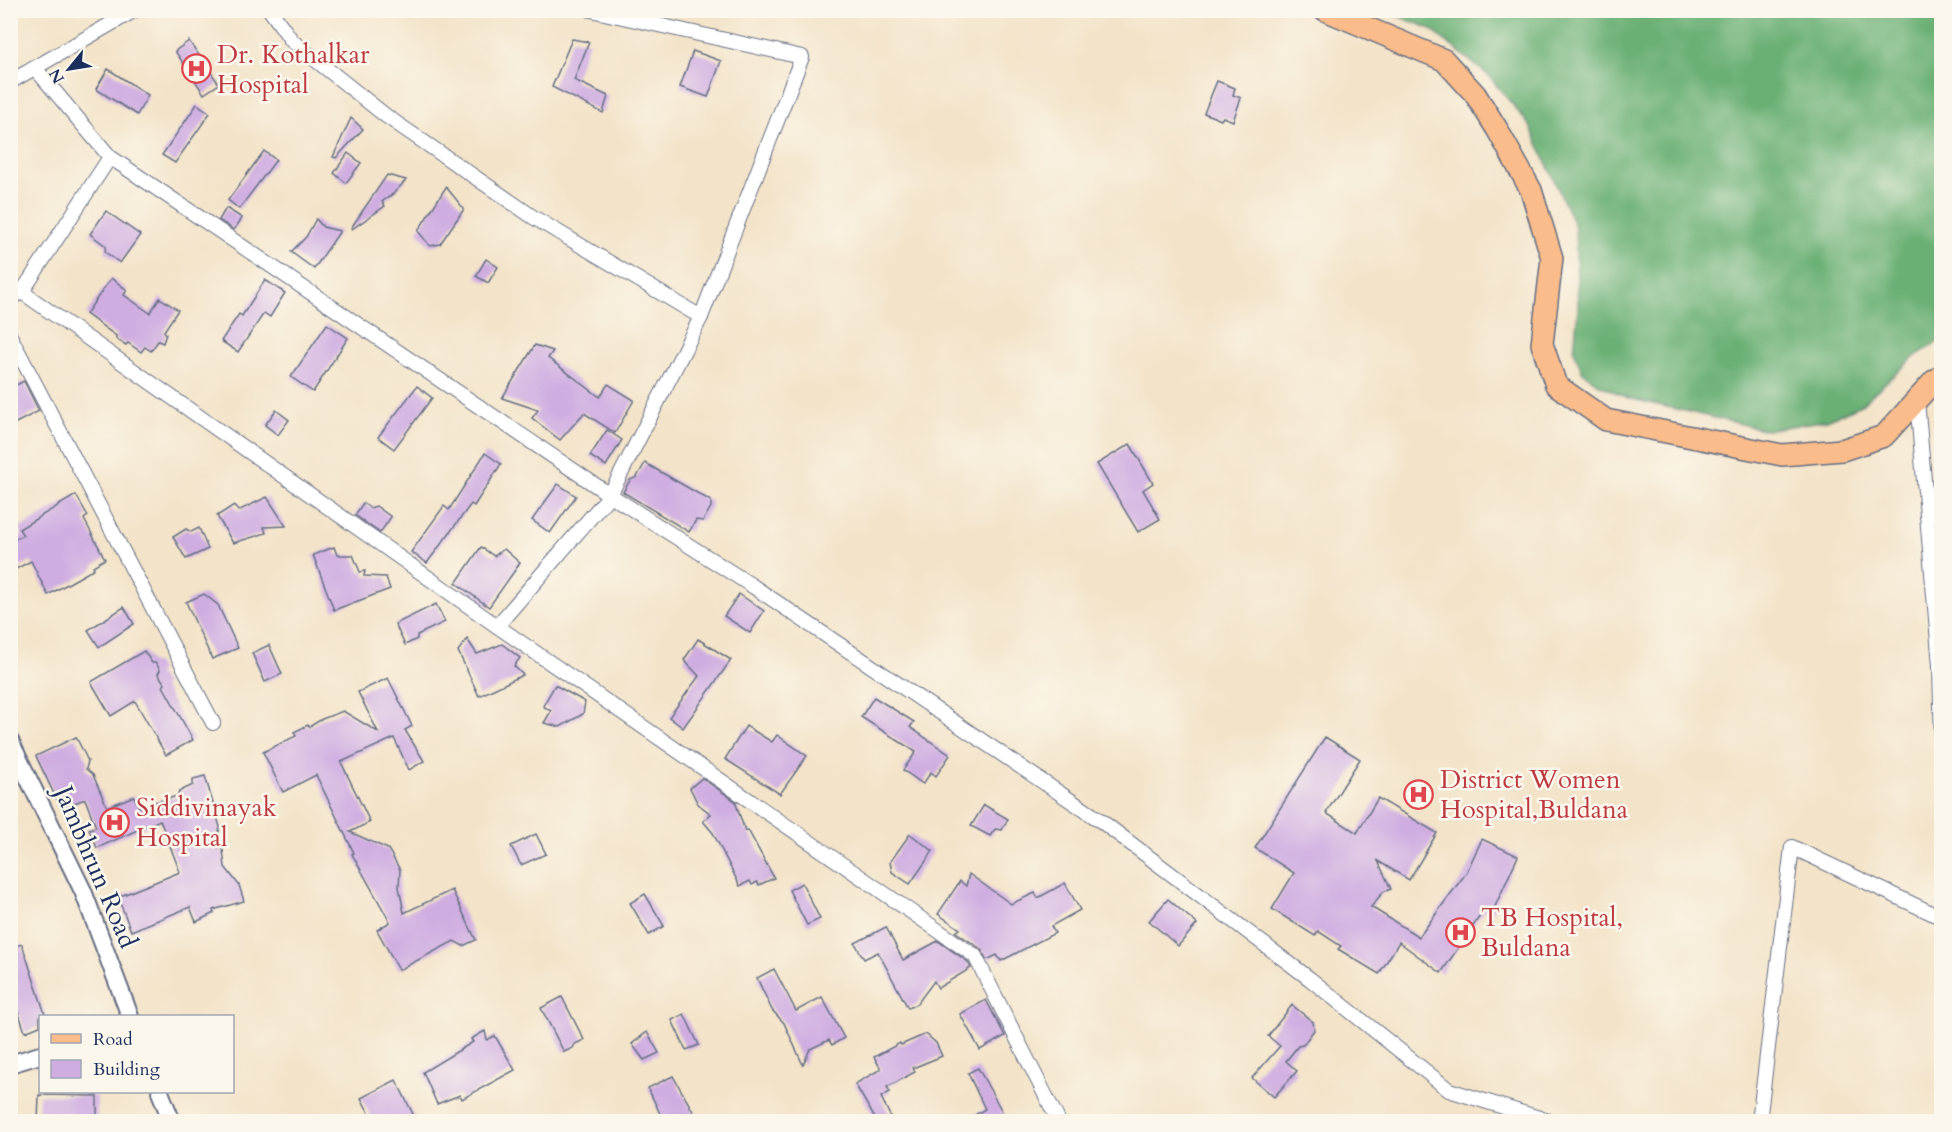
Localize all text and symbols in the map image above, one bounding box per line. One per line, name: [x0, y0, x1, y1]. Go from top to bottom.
place label: Dr. Kothalkar Hospital: [217, 37, 370, 102]
north arrow: [39, 39, 99, 99]
hospital icon: Dr. Kothalkar Hospital: [180, 53, 212, 85]
text: N: [44, 64, 70, 88]
place label: District Women Hospital,Buldana: [1440, 762, 1628, 827]
street label: Jambhrun Road: [45, 777, 146, 954]
hospital icon: District Women Hospital,Buldana: [1403, 778, 1435, 810]
place label: Siddivinayak Hospital: [136, 790, 277, 855]
hospital icon: Siddivinayak Hospital: [99, 806, 131, 838]
place label: TB Hospital, Buldana: [1481, 900, 1623, 965]
hospital icon: TB Hospital, Buldana: [1444, 916, 1476, 948]
legend: [39, 1015, 234, 1093]
text: Road: [93, 1027, 133, 1052]
text: Building: [93, 1057, 161, 1082]

